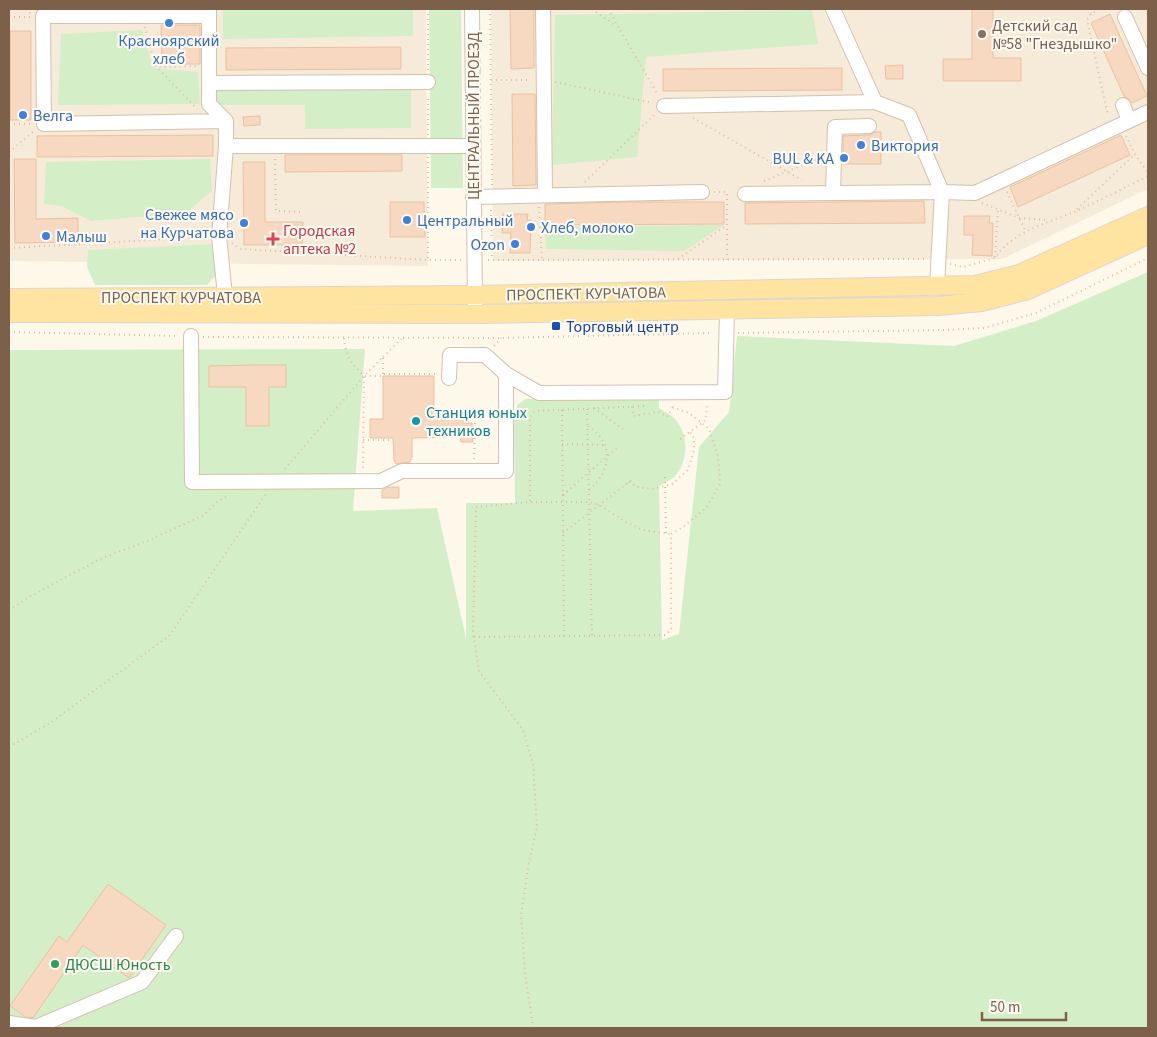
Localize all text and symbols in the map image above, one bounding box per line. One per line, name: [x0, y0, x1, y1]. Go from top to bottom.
place label: Детский сад №58 "Гнездышко": [992, 15, 1117, 55]
marker: Красноярский хлеб: [163, 17, 175, 29]
marker: Детский сад №58 "Гнездышко": [976, 28, 988, 40]
place label: Красноярский хлеб: [118, 30, 220, 70]
street label: ЦЕНТРАЛЬНЫЙ ПРОЕЗД: [463, 32, 485, 200]
place label: Велга: [33, 105, 73, 127]
marker: Велга: [17, 109, 29, 121]
place label: Виктория: [871, 135, 939, 157]
marker: Виктория: [855, 139, 867, 151]
place label: BUL & KA: [773, 148, 834, 170]
marker: BUL & KA: [838, 152, 850, 164]
place label: Свежее мясо на Курчатова: [140, 204, 234, 244]
place label: Центральный: [417, 210, 514, 232]
marker: Центральный: [401, 214, 413, 226]
marker: Свежее мясо на Курчатова: [238, 217, 250, 229]
place label: Хлеб, молоко: [541, 217, 634, 239]
place label: Городская аптека №2: [283, 220, 356, 260]
marker: Хлеб, молоко: [525, 221, 537, 233]
place label: Малыш: [56, 226, 107, 248]
marker: Малыш: [40, 230, 52, 242]
marker: Городская аптека №2: [267, 233, 279, 245]
place label: Ozon: [470, 234, 505, 256]
marker: Ozon: [509, 238, 521, 250]
street label: ПРОСПЕКТ КУРЧАТОВА: [506, 282, 666, 306]
street label: ПРОСПЕКТ КУРЧАТОВА: [101, 287, 261, 309]
place label: Торговый центр: [566, 316, 679, 338]
marker: Торговый центр: [550, 320, 562, 332]
place label: Станция юных техников: [426, 402, 527, 442]
marker: Станция юных техников: [410, 415, 422, 427]
place label: ДЮСШ Юность: [65, 954, 171, 976]
marker: ДЮСШ Юность: [49, 958, 61, 970]
scale bar: [982, 990, 1066, 1022]
text: 50 m: [990, 997, 1020, 1018]

